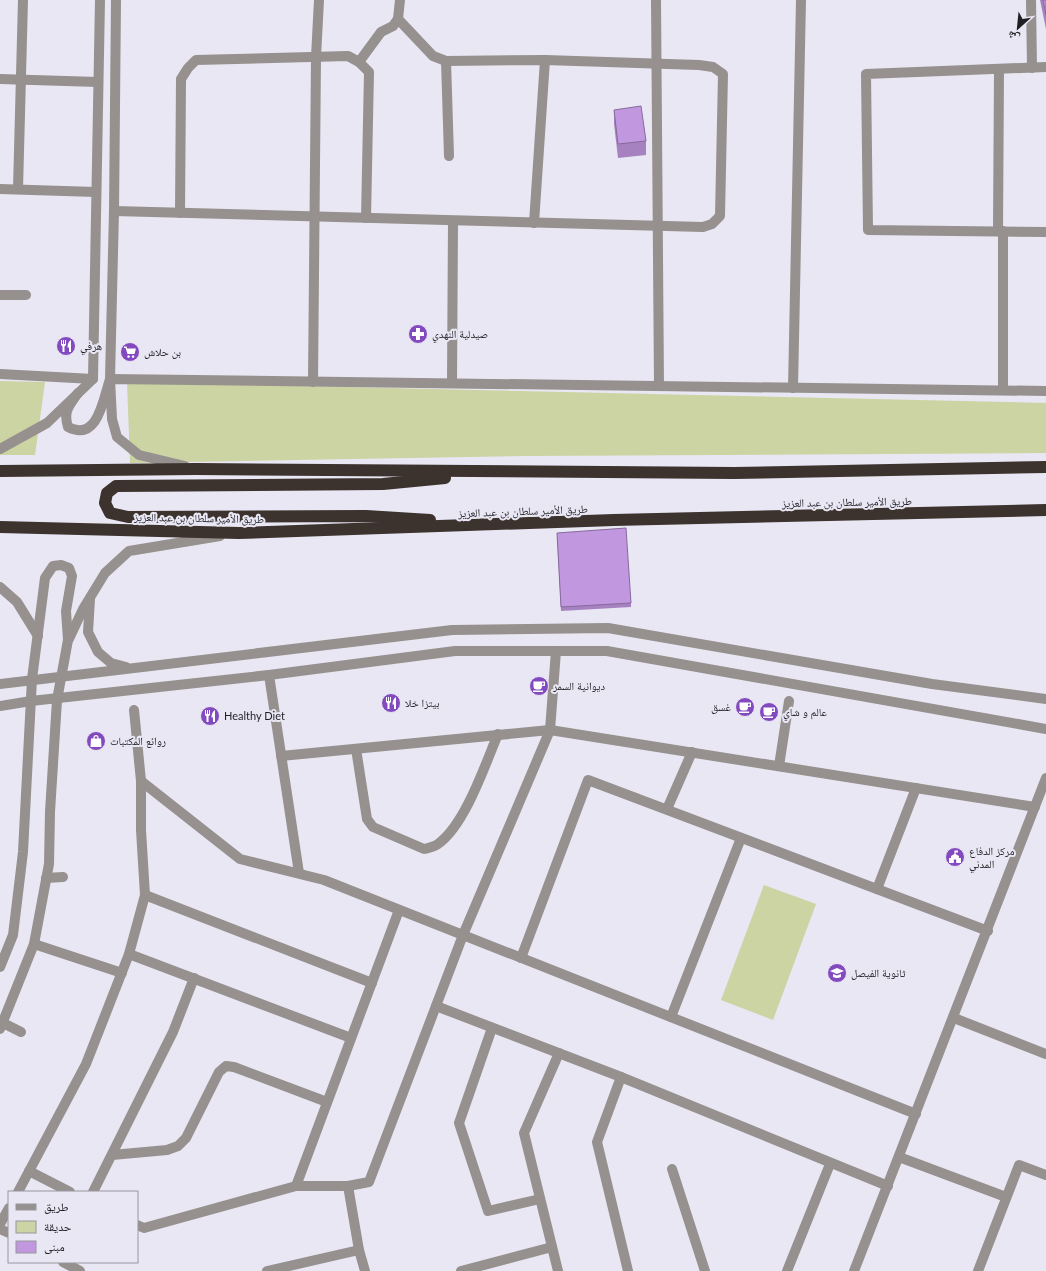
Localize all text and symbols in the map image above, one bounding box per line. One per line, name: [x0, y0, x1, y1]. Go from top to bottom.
north arrow: [998, 8, 1038, 48]
text: ش: [1005, 27, 1022, 46]
pharmacy icon: صيدلية النهدي: [407, 323, 429, 345]
place label: صيدلية النهدي: [432, 327, 488, 343]
restaurant icon: هرفي: [55, 335, 77, 357]
place label: هرفي: [80, 339, 103, 355]
supermarket icon: بن حلاش: [119, 341, 141, 363]
place label: بن حلاش: [144, 345, 181, 359]
street label: طريق الأمير سلطان بن عبد العزيز: [781, 494, 912, 510]
street label: طريق الأمير سلطان بن عبد العزيز: [457, 502, 588, 520]
street label: طريق الأمير سلطان بن عبد العزيز: [133, 510, 264, 526]
cafe icon: ديوانية السمر: [528, 675, 550, 697]
place label: ديوانية السمر: [552, 679, 606, 692]
restaurant icon: بيتزا خلا: [380, 692, 402, 714]
place label: بيتزا خلا: [405, 696, 440, 709]
cafe icon: غسق: [734, 696, 756, 718]
place label: غسق: [711, 700, 731, 714]
cafe icon: عالم و شاي: [758, 701, 780, 723]
restaurant icon: Healthy Diet: [199, 705, 221, 727]
place label: عالم و شاي: [783, 705, 828, 721]
place label: Healthy Diet: [224, 709, 285, 722]
shop icon: روائع المكتبات: [85, 730, 107, 752]
place label: روائع المكتبات: [110, 734, 166, 748]
place label: مركز الدفاع المدني: [969, 844, 1015, 873]
public building icon: مركز الدفاع المدني: [944, 846, 966, 868]
school or university icon: ثانوية الفيصل: [826, 962, 848, 984]
place label: ثانوية الفيصل: [851, 966, 906, 980]
legend: [8, 1191, 138, 1263]
text: طريق: [44, 1199, 69, 1214]
text: حديقة: [44, 1219, 72, 1234]
text: مبنى: [44, 1239, 65, 1254]

